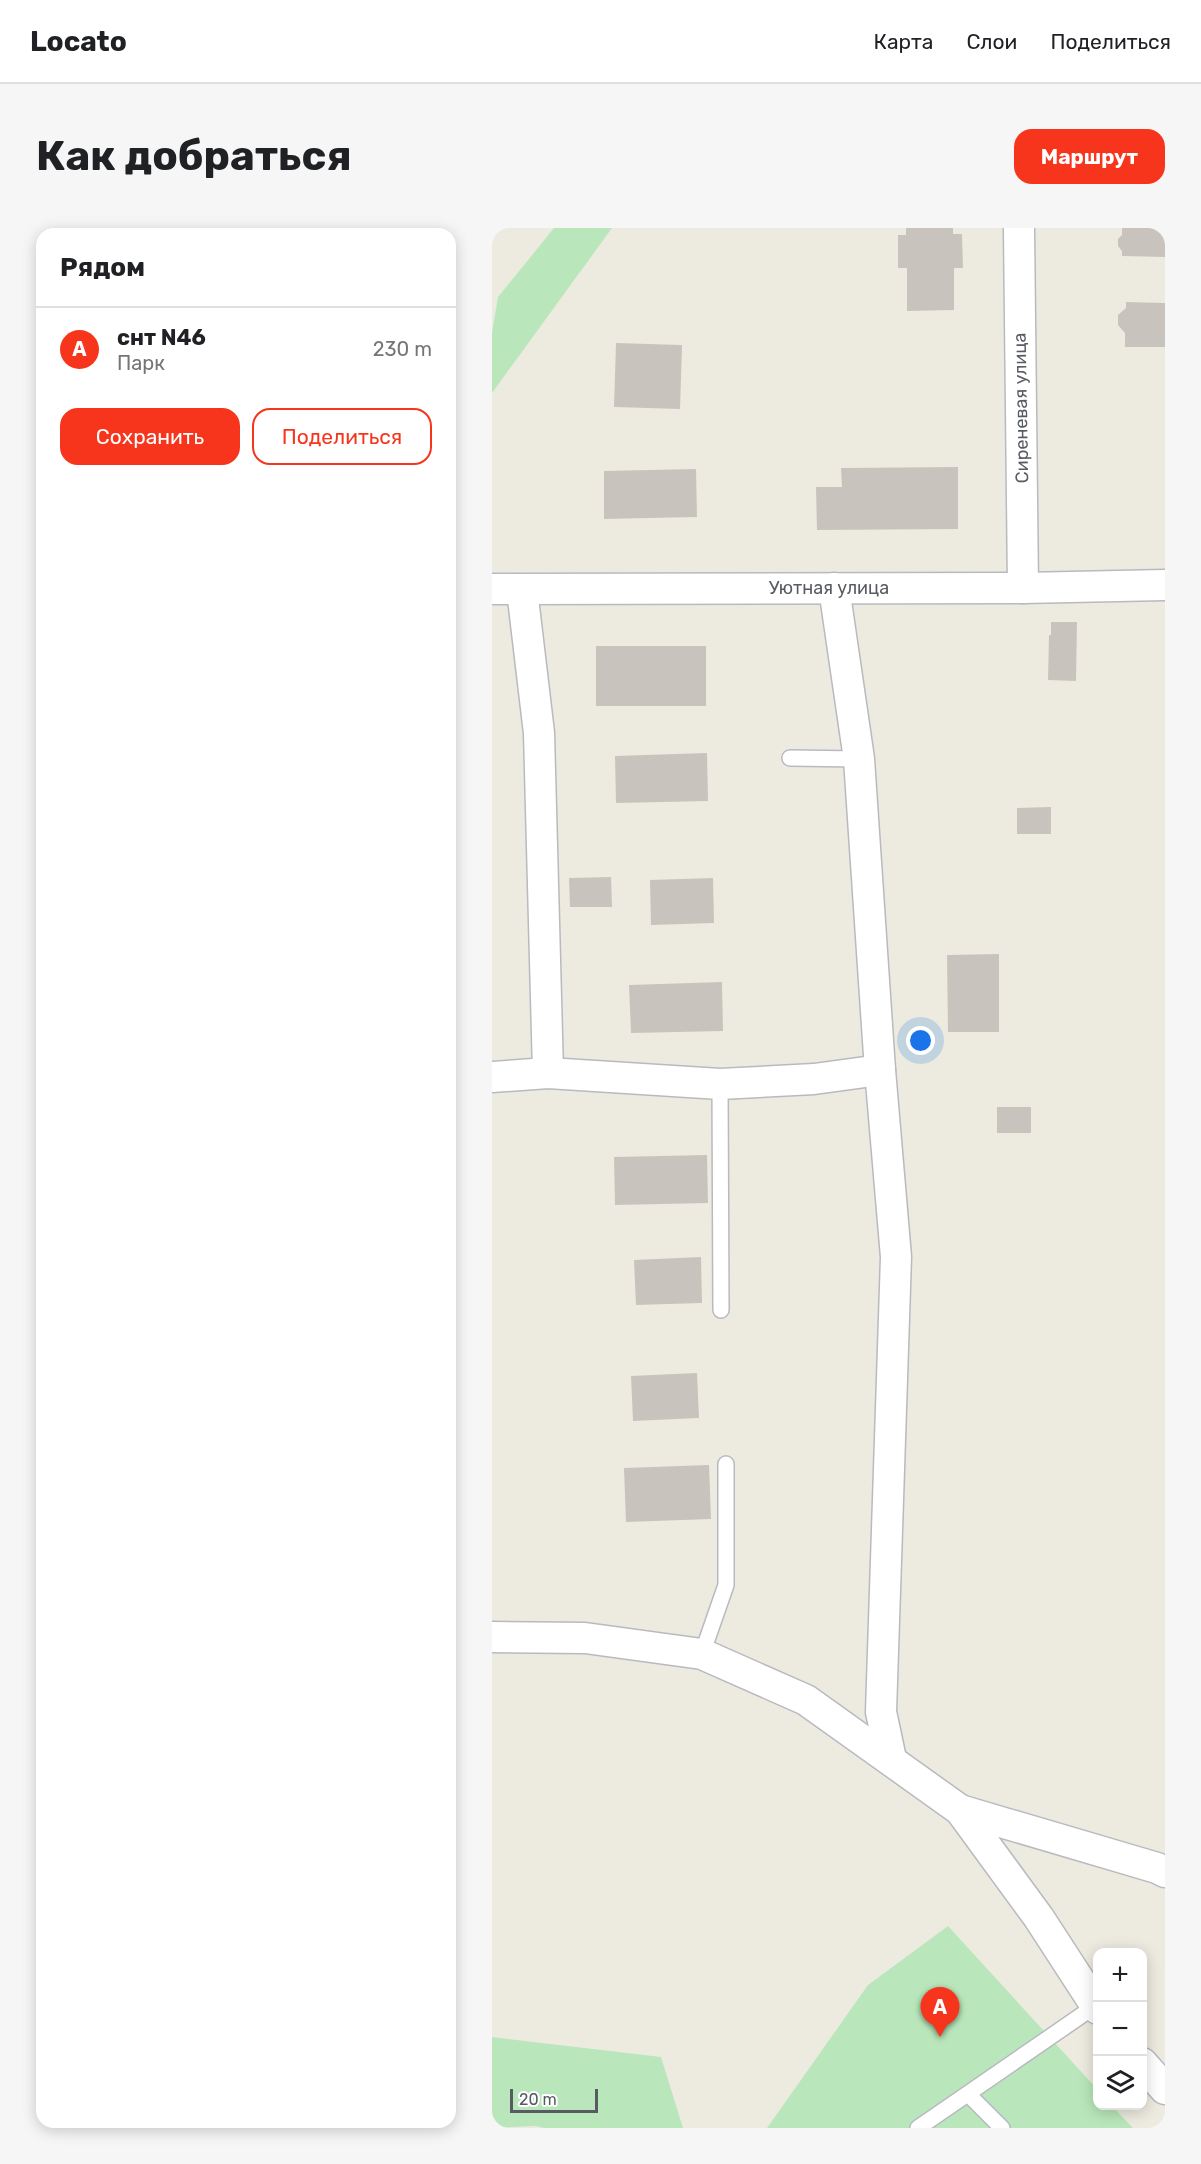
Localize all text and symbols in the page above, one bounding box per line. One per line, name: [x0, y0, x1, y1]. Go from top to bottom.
text: Locato: [30, 25, 127, 58]
text: Карта: [873, 29, 933, 54]
text: Слои: [966, 29, 1017, 54]
text: Поделиться: [1050, 29, 1171, 54]
button: Маршрут: [1014, 129, 1165, 184]
text: Как добраться: [36, 131, 352, 181]
text: Рядом: [60, 252, 145, 283]
text: снт N46: [117, 324, 206, 351]
street label: Сиреневая улица: [1009, 332, 1033, 484]
text: A: [72, 337, 87, 361]
text: 230 m: [373, 337, 432, 361]
text: Парк: [117, 351, 165, 375]
button: Сохранить: [60, 408, 240, 465]
button: Поделиться: [252, 408, 432, 465]
street label: Уютная улица: [769, 577, 889, 599]
your location: [906, 1026, 935, 1055]
map controls: [1093, 1948, 1147, 2110]
button: +: [1093, 1948, 1147, 2002]
pin: A: [920, 1988, 960, 2037]
button: −: [1093, 2002, 1147, 2056]
button: layers: [1093, 2056, 1147, 2110]
scale bar: [510, 2086, 598, 2114]
text: 20 m: [519, 2090, 557, 2109]

